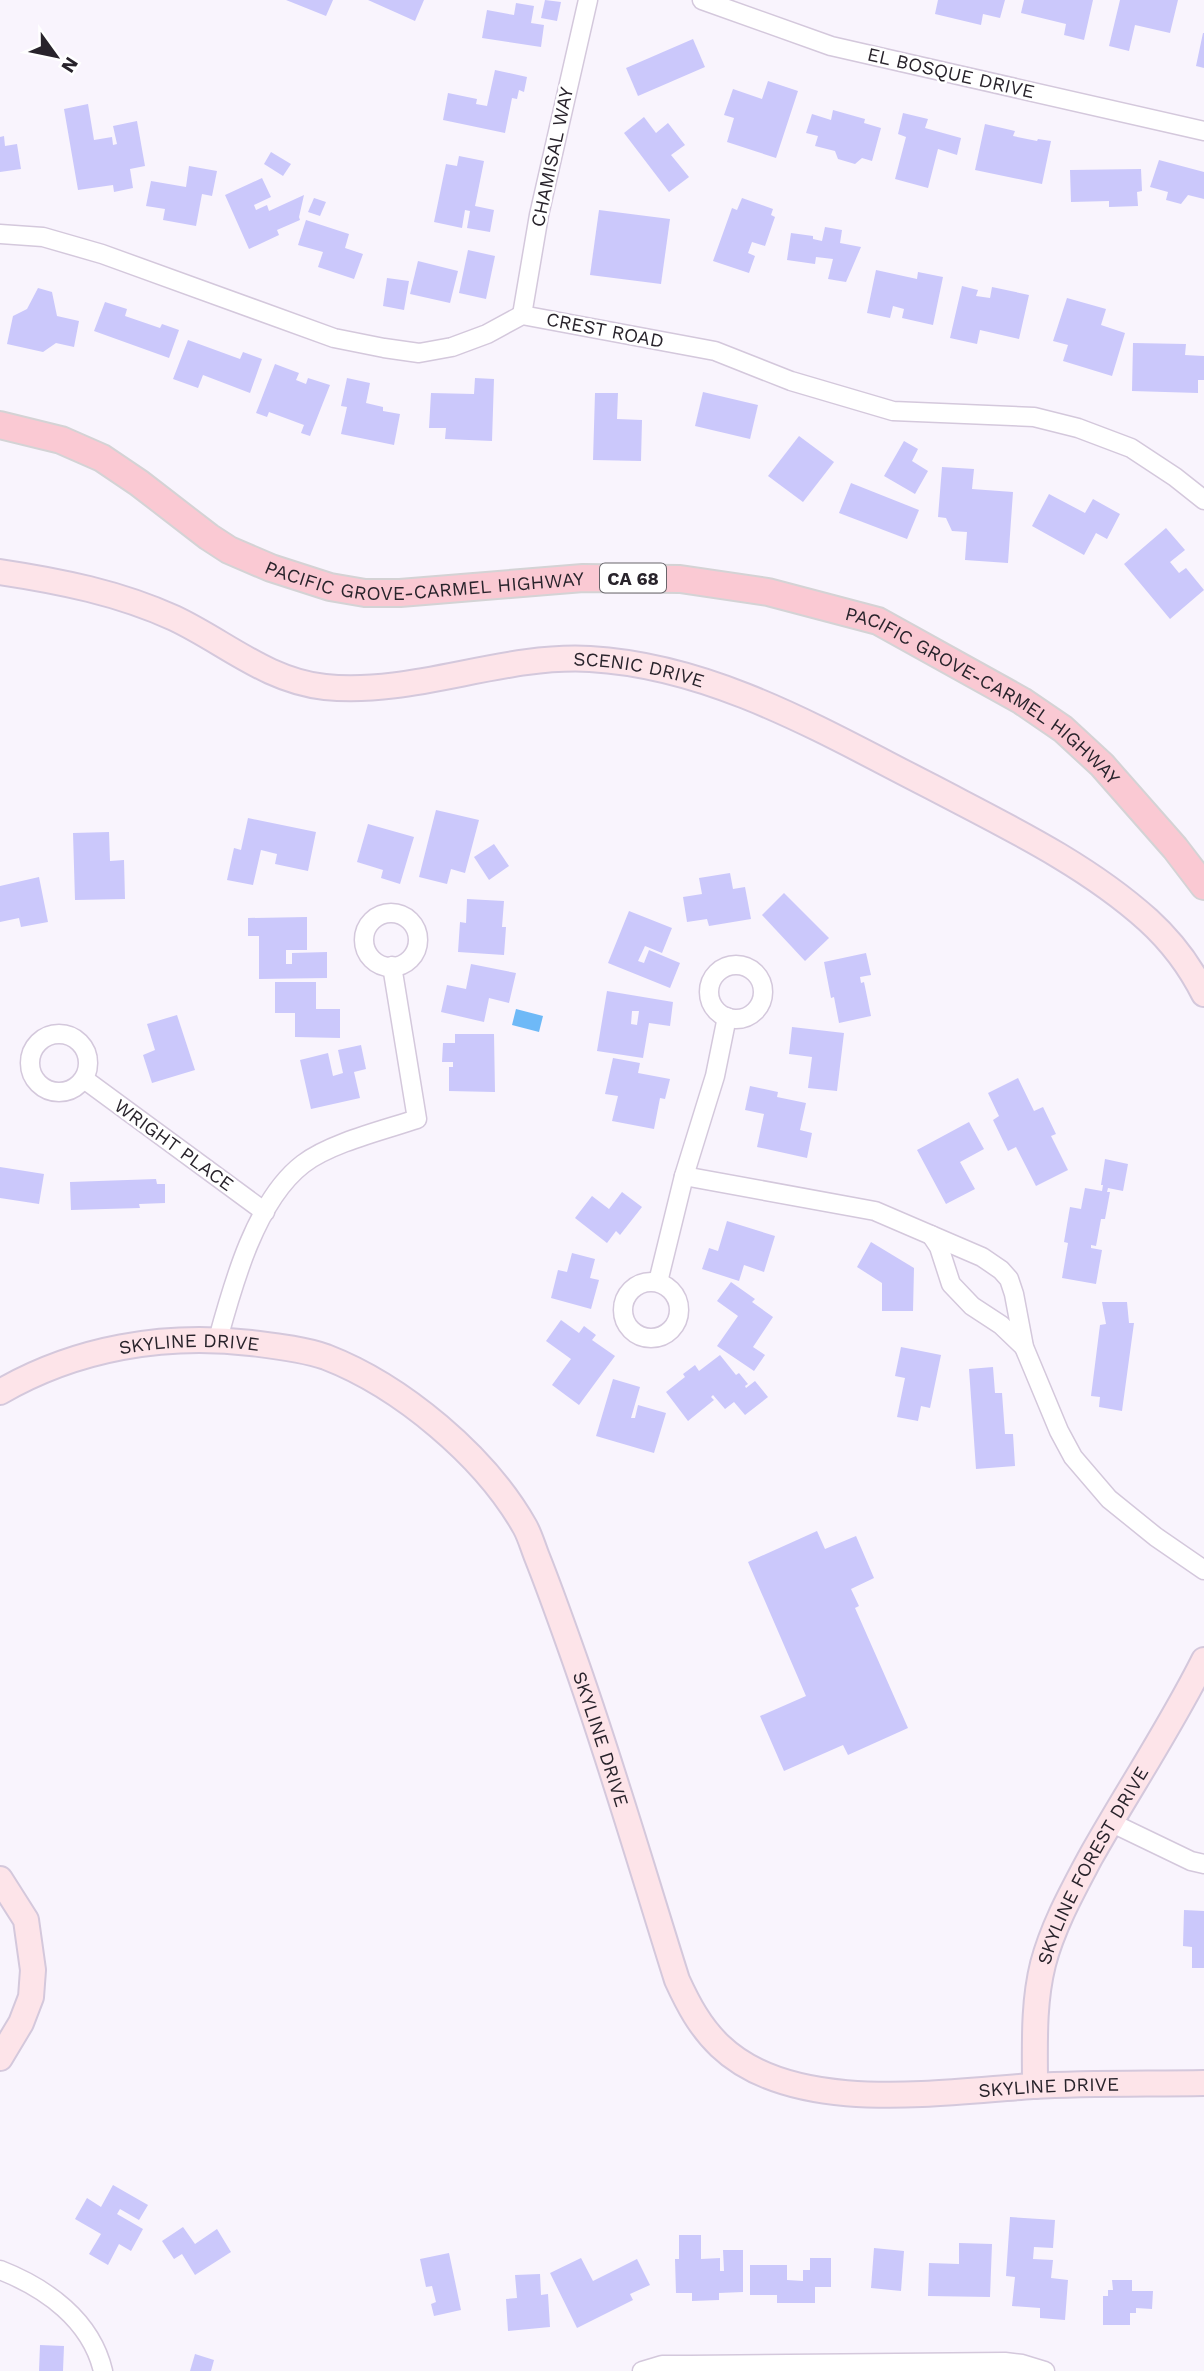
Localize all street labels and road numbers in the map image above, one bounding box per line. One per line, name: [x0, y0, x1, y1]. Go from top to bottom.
street label: EL BOSQUE DRIVE: [865, 43, 1037, 103]
street label: CHAMISAL WAY: [526, 85, 578, 229]
street label: CREST ROAD: [544, 307, 666, 353]
street label: PACIFIC GROVE-CARMEL HIGHWAY: [261, 555, 585, 605]
road number: CA 68: [600, 564, 666, 592]
street label: PACIFIC GROVE-CARMEL HIGHWAY: [843, 601, 1125, 789]
street label: SCENIC DRIVE: [573, 647, 707, 692]
street label: WRIGHT PLACE: [110, 1094, 238, 1196]
street label: SKYLINE DRIVE: [117, 1328, 261, 1359]
street label: SKYLINE DRIVE: [568, 1668, 634, 1810]
street label: SKYLINE FOREST DRIVE: [1032, 1762, 1153, 1967]
street label: SKYLINE DRIVE: [977, 2072, 1119, 2102]

